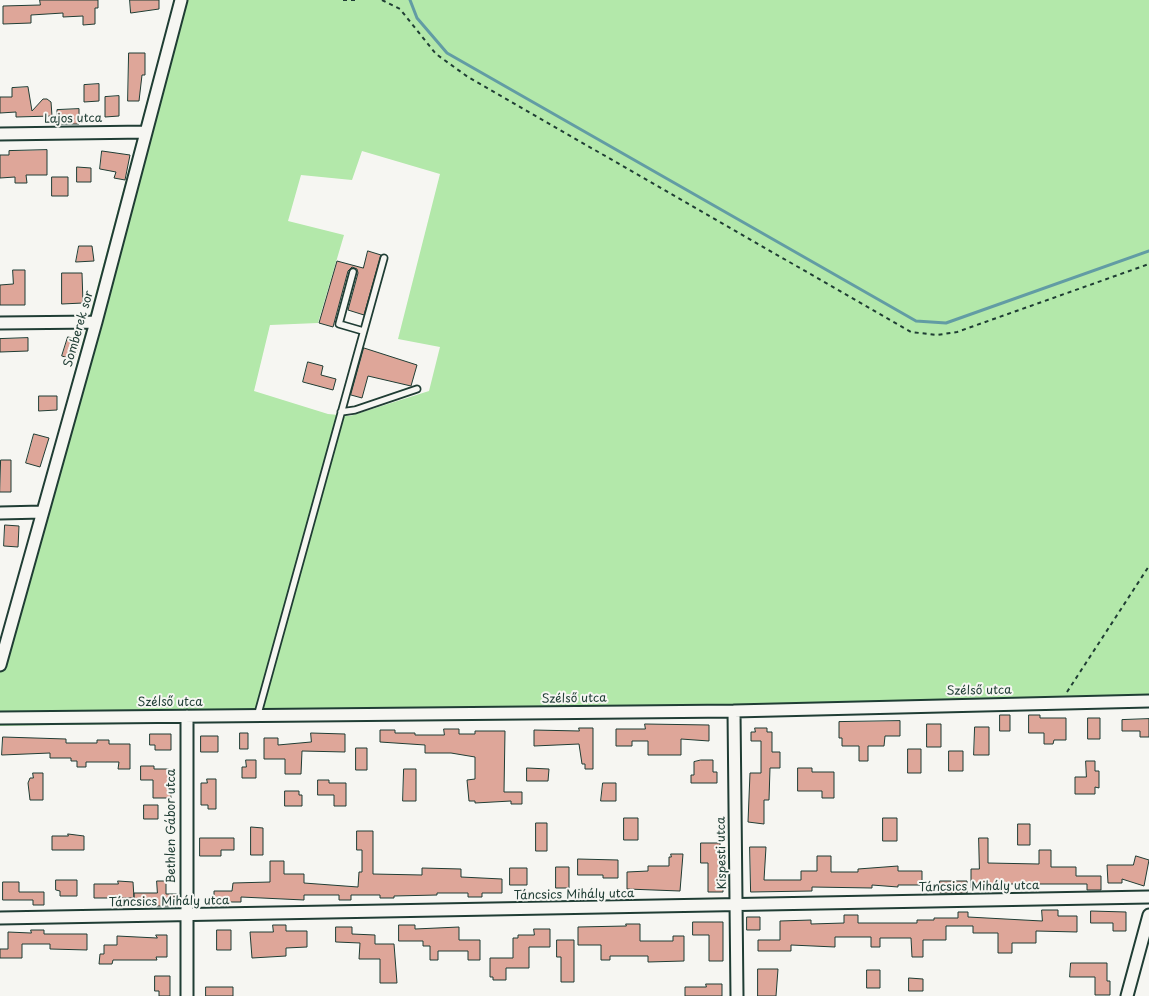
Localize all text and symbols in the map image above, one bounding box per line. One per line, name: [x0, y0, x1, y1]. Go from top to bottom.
street label: Lajos utca: [44, 111, 102, 127]
street label: Somberek sor: [61, 289, 97, 369]
street label: Szélső utca: [946, 683, 1012, 699]
street label: Szélső utca: [541, 691, 607, 707]
street label: Szélső utca: [137, 696, 203, 710]
street label: Bethlen Gábor utca: [165, 769, 179, 883]
street label: Kispesti utca: [714, 816, 730, 890]
street label: Táncsics Mihály utca: [919, 879, 1039, 895]
street label: Táncsics Mihály utca: [514, 887, 634, 903]
street label: Táncsics Mihály utca: [109, 894, 229, 910]

